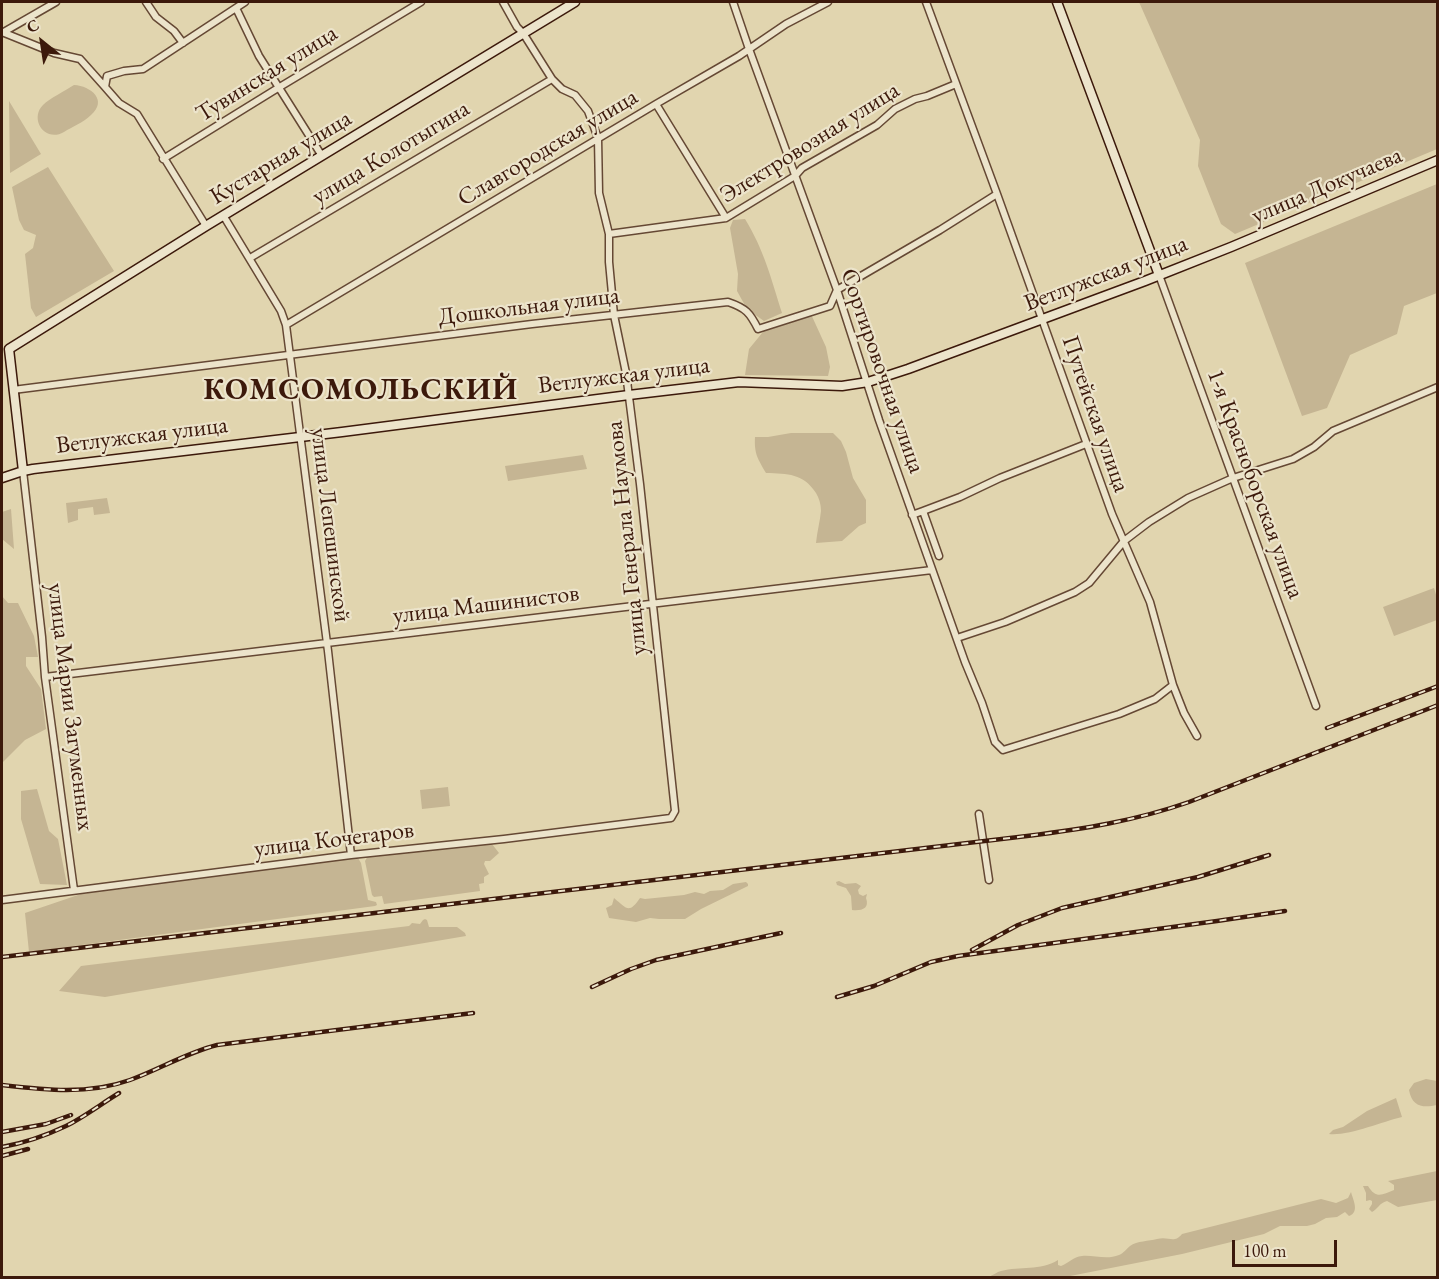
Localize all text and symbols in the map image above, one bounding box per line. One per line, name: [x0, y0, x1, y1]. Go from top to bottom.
north arrow: [12, 12, 72, 72]
text: С: [23, 14, 43, 38]
street label: Тувинская улица: [191, 19, 343, 129]
street label: Электровозная улица: [715, 76, 905, 210]
street label: Славгородская улица: [453, 83, 643, 213]
street label: улица Колотыгина: [307, 95, 475, 211]
street label: Кустарная улица: [205, 104, 357, 212]
street label: улица Докучаева: [1247, 141, 1407, 231]
street label: Ветлужская улица: [1020, 230, 1192, 318]
street label: Сортировочная улица: [833, 265, 931, 477]
street label: Дошкольная улица: [437, 282, 621, 332]
street label: Путейская улица: [1055, 332, 1135, 496]
street label: Ветлужская улица: [537, 351, 711, 401]
street label: 1-я Красноборская улица: [1200, 365, 1310, 603]
district label: КОМСОМОЛЬСКИЙ: [203, 373, 519, 409]
street label: Ветлужская улица: [55, 411, 229, 461]
street label: улица Генерала Наумова: [600, 419, 654, 657]
street label: улица Лепешинской: [304, 426, 356, 624]
street label: улица Машинистов: [391, 579, 581, 631]
street label: улица Марии Загуменных: [41, 582, 99, 832]
street label: улица Кочегаров: [252, 816, 416, 864]
scale bar: [1235, 1228, 1340, 1266]
text: 100 m: [1243, 1239, 1287, 1262]

